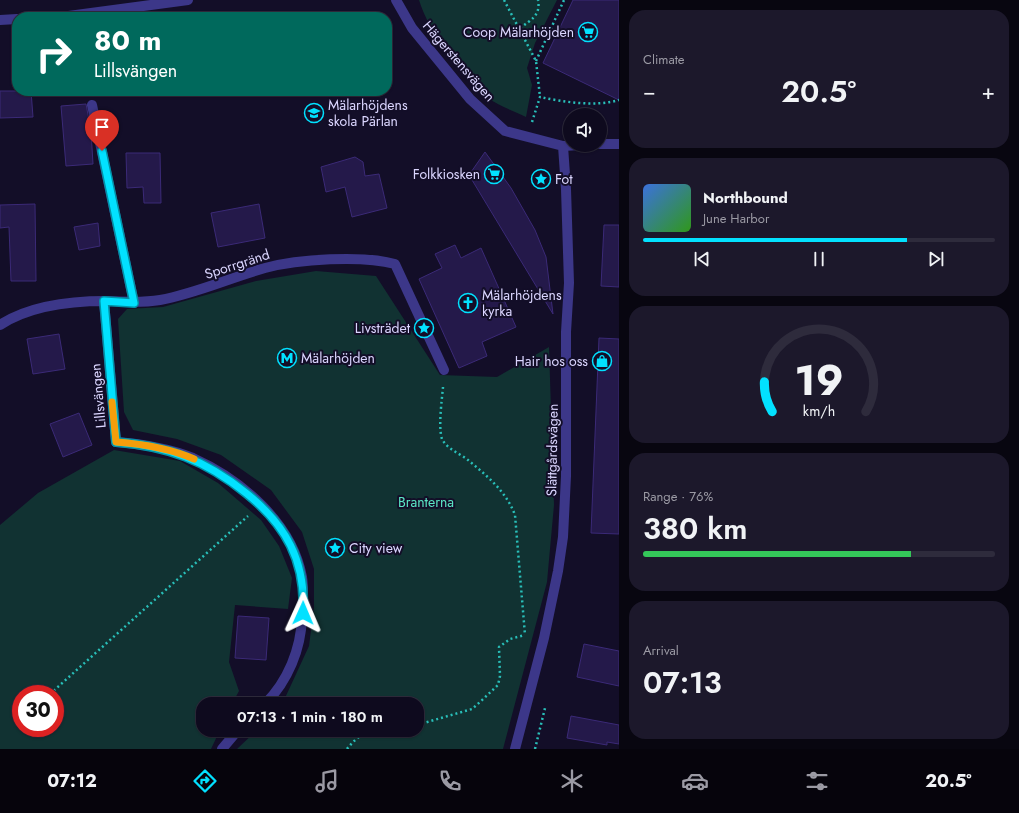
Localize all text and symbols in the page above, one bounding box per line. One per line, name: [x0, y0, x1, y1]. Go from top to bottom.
street label: Hägerstensvägen: [418, 16, 500, 106]
text: 80 m: [94, 20, 161, 61]
supermarket icon: Coop Mälarhöjden: [577, 21, 599, 43]
place label: Coop Mälarhöjden: [463, 22, 574, 42]
icon: right: [28, 28, 80, 80]
text: Climate: [643, 50, 684, 69]
text: Lillsvängen: [94, 58, 177, 84]
text: 20.5°: [781, 70, 856, 113]
text: −: [643, 75, 656, 107]
text: +: [981, 75, 995, 107]
place label: Mälarhöjdens skola Pärlan: [328, 95, 408, 131]
school or university icon: Mälarhöjdens skola Pärlan: [303, 102, 325, 124]
map controls: [563, 108, 607, 152]
button: sound: [563, 108, 607, 152]
pin: [85, 110, 119, 151]
icon: arrive: [91, 116, 113, 138]
supermarket icon: Folkkiosken: [483, 163, 505, 185]
place label: Folkkiosken: [413, 164, 480, 184]
place icon: Fot: [530, 168, 552, 190]
place label: Fot: [555, 169, 573, 189]
text: Northbound: [703, 187, 788, 209]
text: June Harbor: [703, 209, 769, 228]
street label: Sporrgränd: [202, 244, 272, 284]
icon: previous: [691, 248, 713, 270]
icon: pause: [808, 248, 830, 270]
icon: next: [925, 248, 947, 270]
place label: Mälarhöjdens kyrka: [482, 285, 562, 321]
church icon: Mälarhöjdens kyrka: [457, 292, 479, 314]
place icon: Livsträdet: [413, 317, 435, 339]
place label: Livsträdet: [355, 318, 411, 338]
metro station icon: Mälarhöjden: [276, 347, 298, 369]
place label: Mälarhöjden: [301, 348, 375, 368]
shop icon: Hair hos oss: [591, 350, 613, 372]
text: 19: [795, 350, 843, 411]
place label: Hair hos oss: [515, 351, 588, 371]
street label: Lillsvängen: [85, 363, 111, 429]
text: km/h: [803, 401, 835, 421]
street label: Slättgårdsvägen: [541, 403, 563, 497]
text: Range · 76%: [643, 487, 713, 506]
park label: Branterna: [398, 492, 454, 512]
text: 380 km: [643, 507, 748, 550]
place icon: City view: [324, 537, 346, 559]
place label: City view: [349, 538, 403, 558]
position arrow: [282, 592, 324, 634]
text: Arrival: [643, 641, 679, 660]
text: 07:13: [643, 661, 722, 704]
speed limit sign: 30: [12, 685, 64, 737]
text: 07:13 · 1 min · 180 m: [237, 706, 383, 728]
icon: directions: [191, 767, 219, 795]
icon: music: [313, 767, 341, 795]
icon: phone: [436, 767, 464, 795]
icon: climate: [558, 767, 586, 795]
icon: car: [681, 767, 709, 795]
icon: filters: [803, 767, 831, 795]
text: 07:12: [47, 768, 97, 794]
text: 20.5°: [925, 768, 972, 794]

